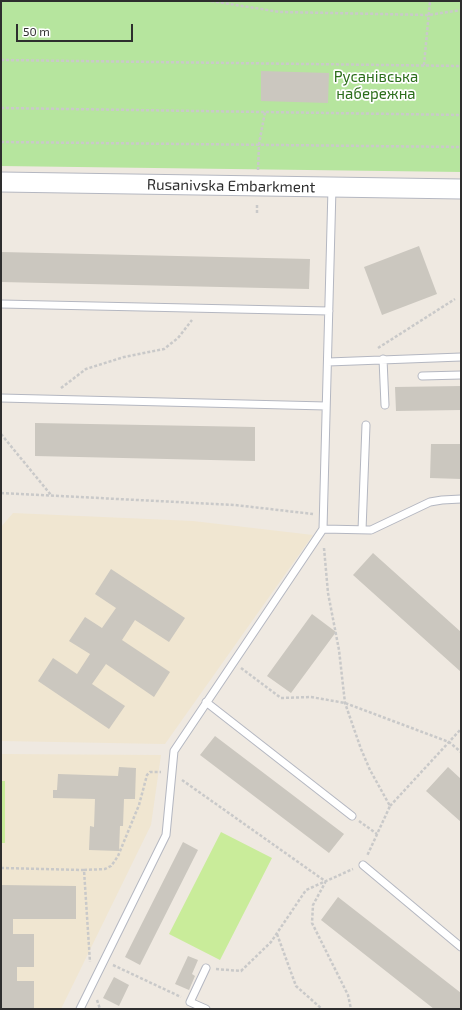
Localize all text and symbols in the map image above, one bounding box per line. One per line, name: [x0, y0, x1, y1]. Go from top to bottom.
scale bar: [18, 16, 135, 42]
text: 50 m: [23, 24, 50, 38]
park label: Русанівська набережна: [334, 68, 418, 103]
street label: Rusanivska Embarkment: [147, 176, 315, 196]

